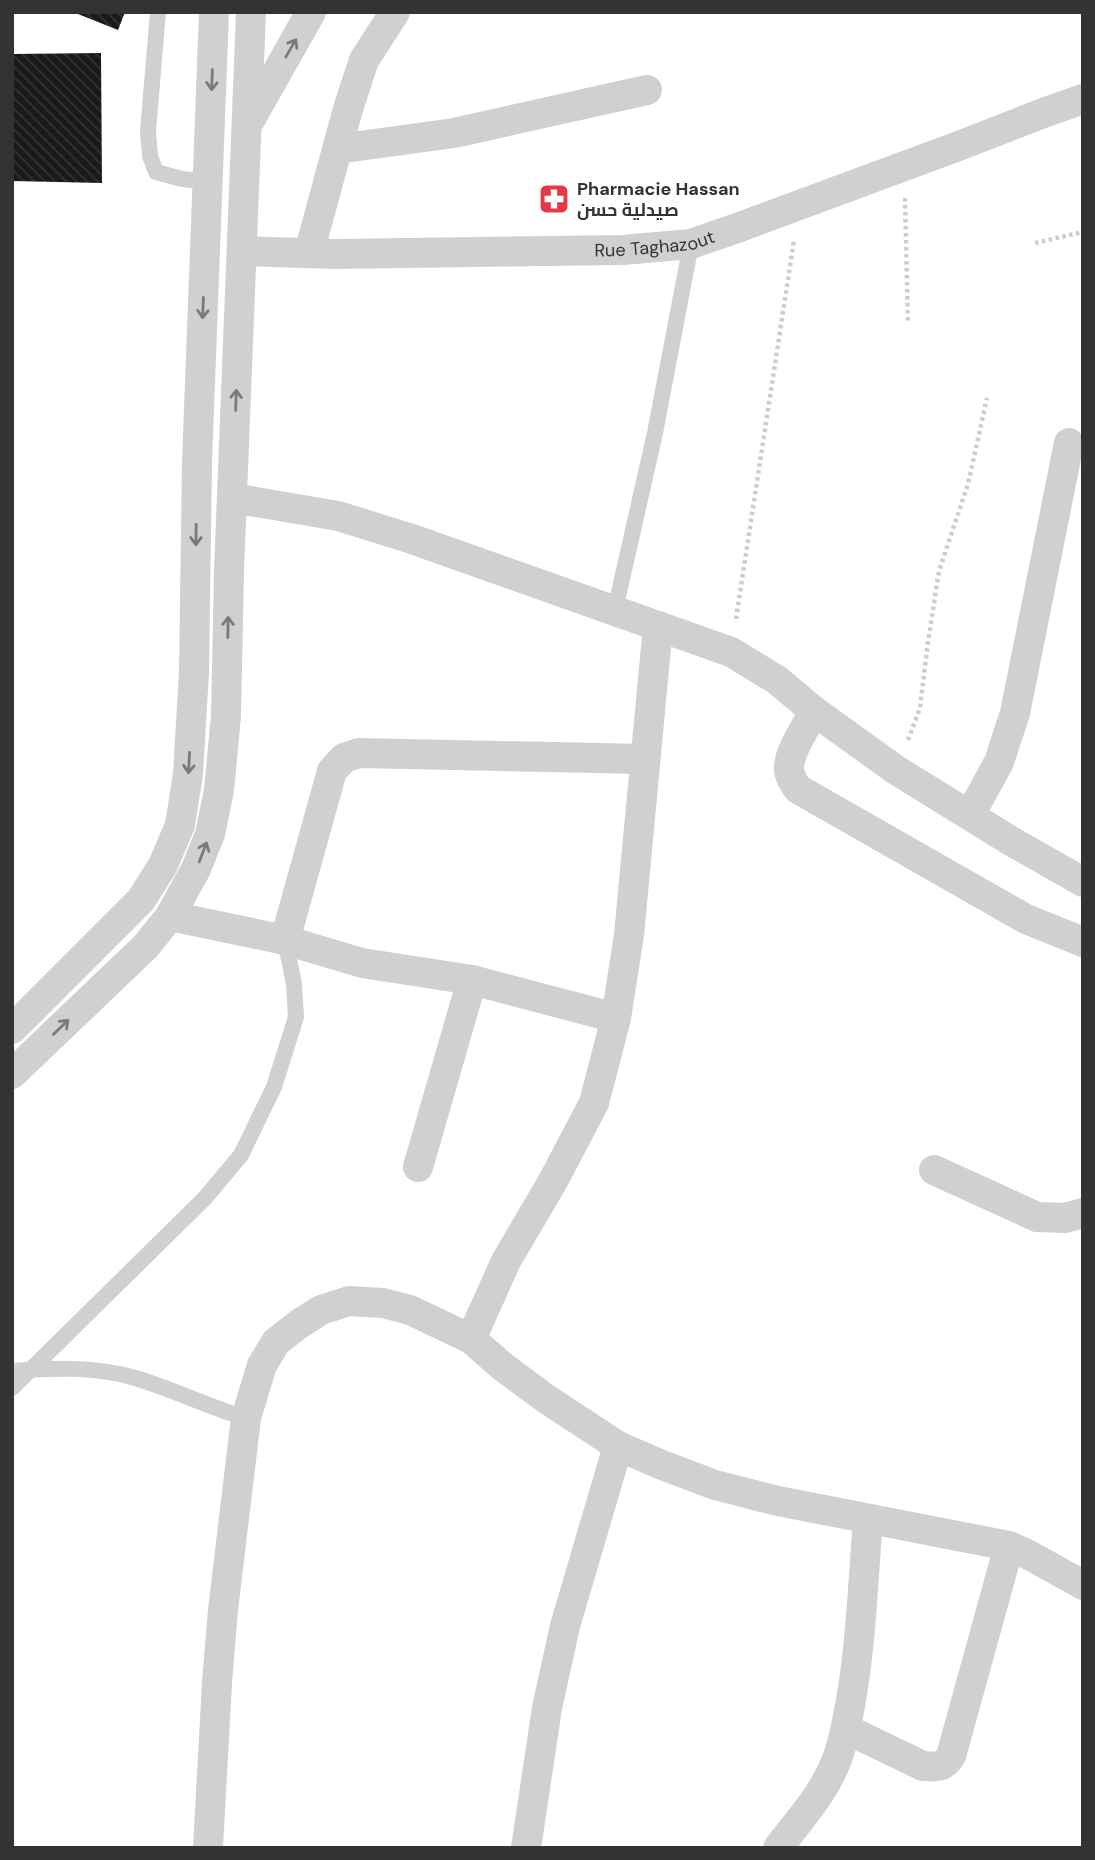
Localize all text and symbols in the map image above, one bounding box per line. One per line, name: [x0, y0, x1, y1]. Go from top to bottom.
one-way arrow: [284, 38, 298, 58]
one-way arrow: [205, 69, 218, 92]
place label: Pharmacie Hassan صيدلية حسن: [577, 177, 740, 222]
pharmacy icon: Pharmacie Hassan صيدلية حسن: [537, 182, 571, 216]
street label: Rue Taghazout: [594, 225, 718, 262]
one-way arrow: [197, 296, 210, 319]
one-way arrow: [230, 389, 243, 412]
one-way arrow: [189, 523, 203, 546]
one-way arrow: [221, 616, 235, 639]
one-way arrow: [182, 751, 195, 774]
one-way arrow: [197, 842, 210, 864]
one-way arrow: [53, 1018, 70, 1035]

